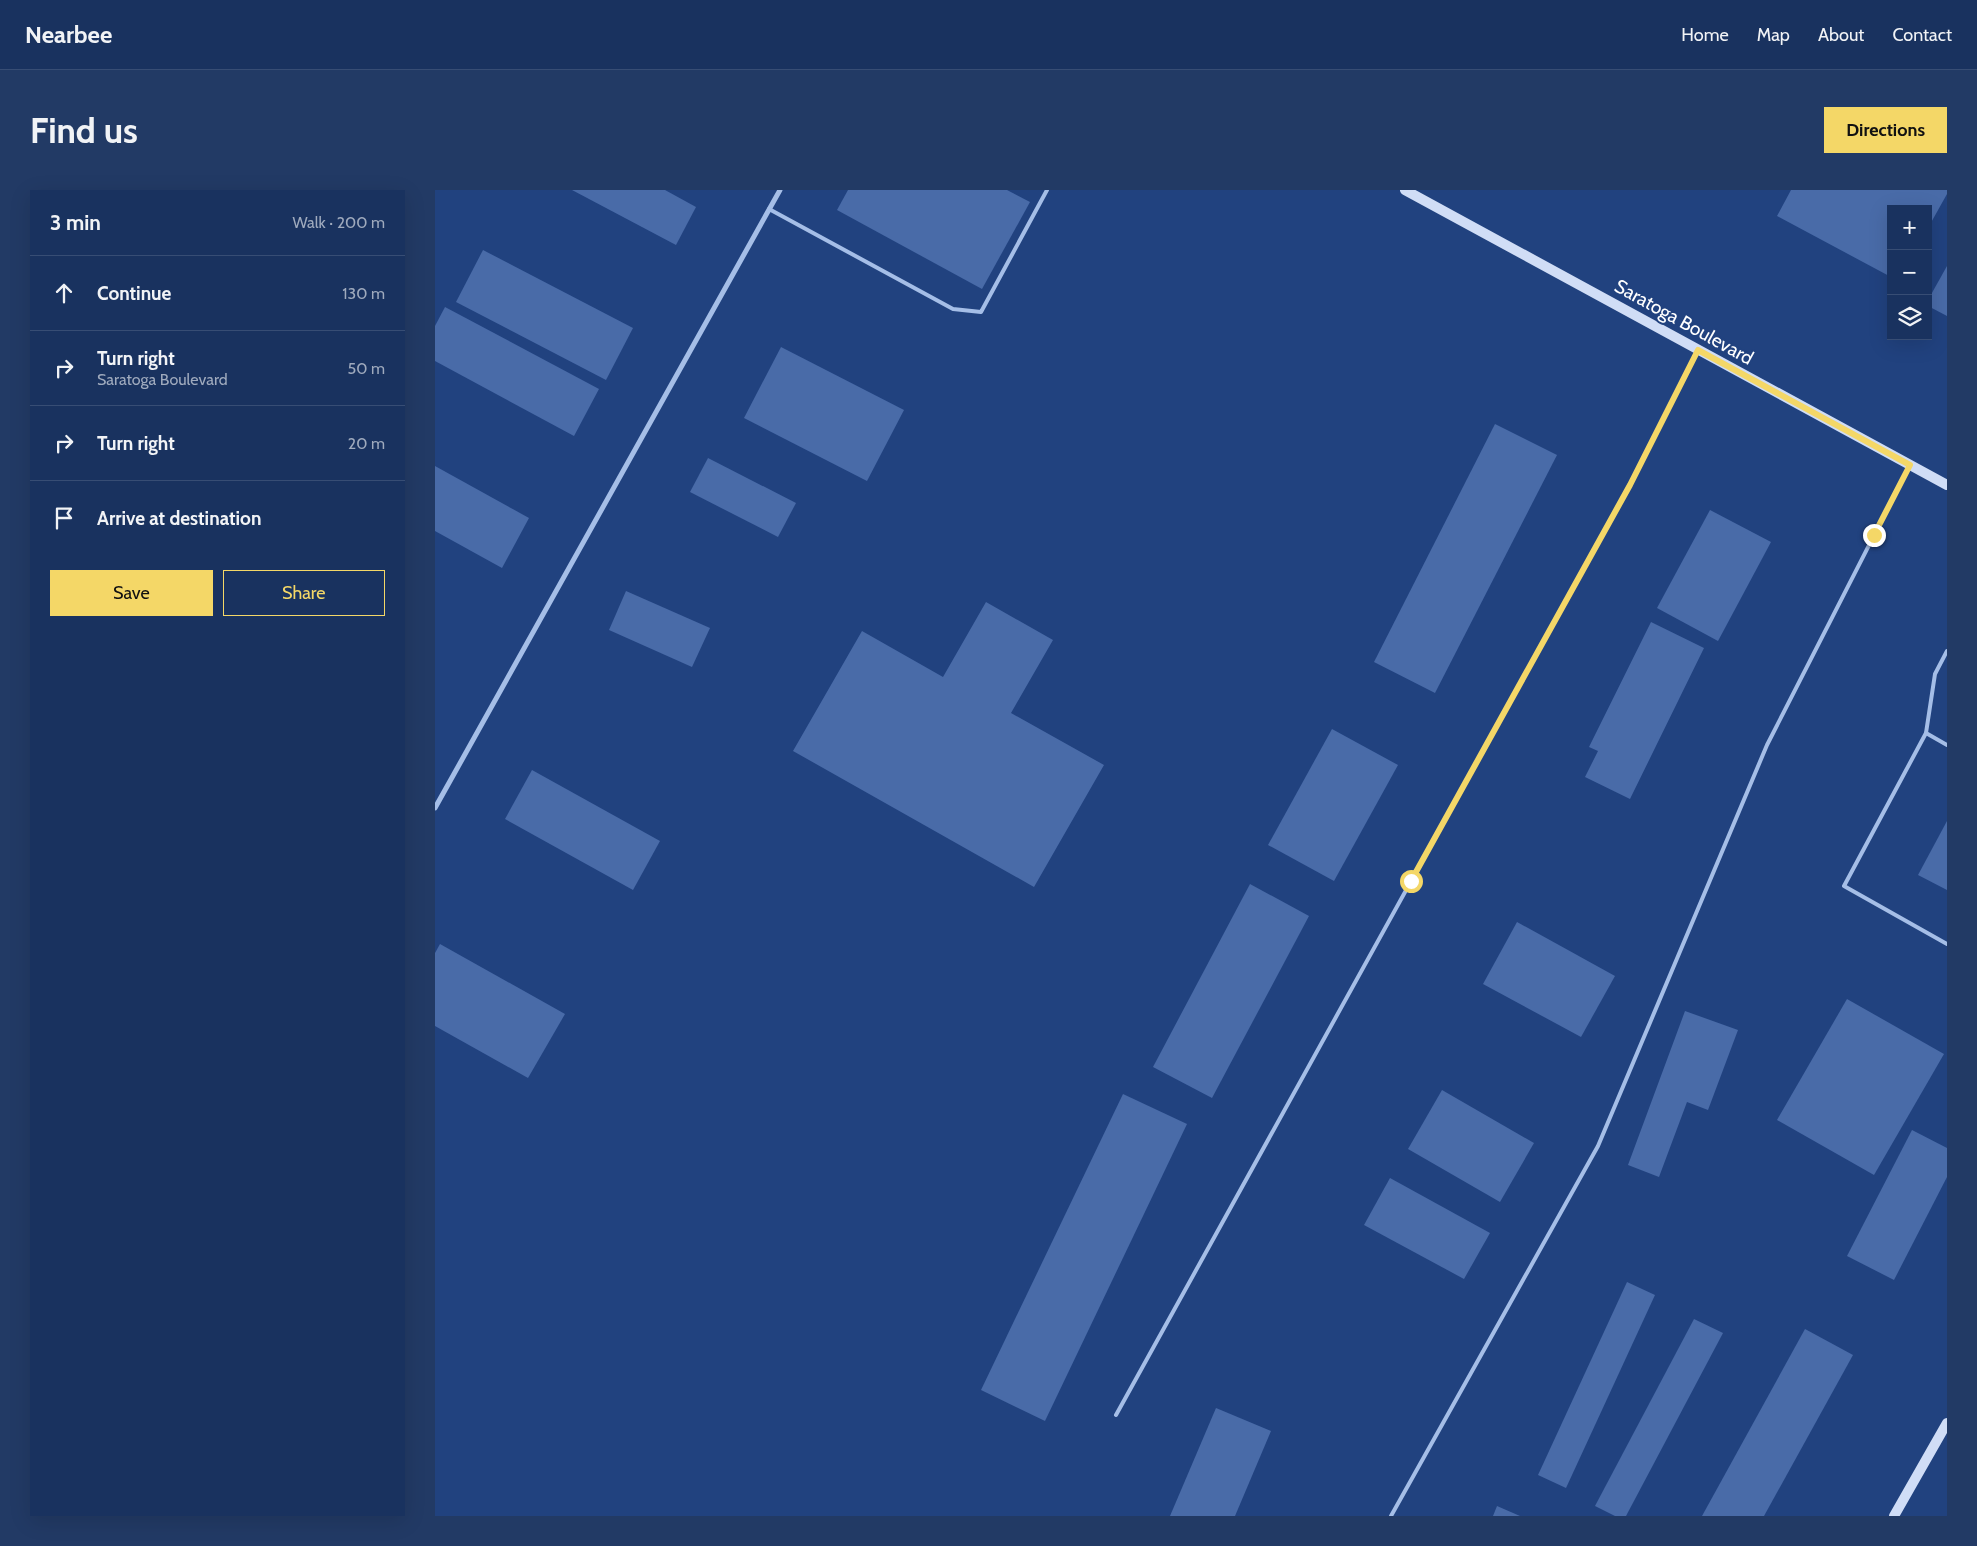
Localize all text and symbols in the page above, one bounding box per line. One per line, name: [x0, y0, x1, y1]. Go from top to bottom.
text: Nearbee: [25, 20, 112, 49]
text: Home: [1681, 24, 1729, 46]
text: Map: [1757, 24, 1790, 46]
text: About: [1818, 24, 1864, 46]
text: Contact: [1892, 24, 1952, 46]
button: Directions: [1824, 107, 1947, 153]
text: Find us: [30, 109, 138, 152]
map controls: [1887, 205, 1932, 340]
button: +: [1887, 205, 1932, 250]
text: 3 min: [50, 210, 101, 235]
text: Walk · 200 m: [293, 213, 385, 232]
button: −: [1887, 250, 1932, 295]
street label: Saratoga Boulevard: [1611, 274, 1757, 370]
icon: ahead: [50, 279, 78, 307]
text: Continue: [97, 282, 171, 305]
text: 130 m: [342, 284, 385, 303]
button: layers: [1887, 295, 1932, 340]
text: Turn right: [97, 347, 175, 370]
icon: right: [50, 354, 78, 382]
text: 50 m: [348, 359, 385, 378]
text: Saratoga Boulevard: [97, 370, 228, 389]
icon: right: [50, 429, 78, 457]
text: Turn right: [97, 432, 175, 455]
text: 20 m: [348, 434, 385, 453]
icon: arrive: [50, 504, 78, 532]
text: Arrive at destination: [97, 507, 261, 530]
route end: [1863, 524, 1886, 547]
button: Save: [50, 570, 213, 616]
button: Share: [223, 570, 385, 616]
route start: [1400, 870, 1423, 893]

